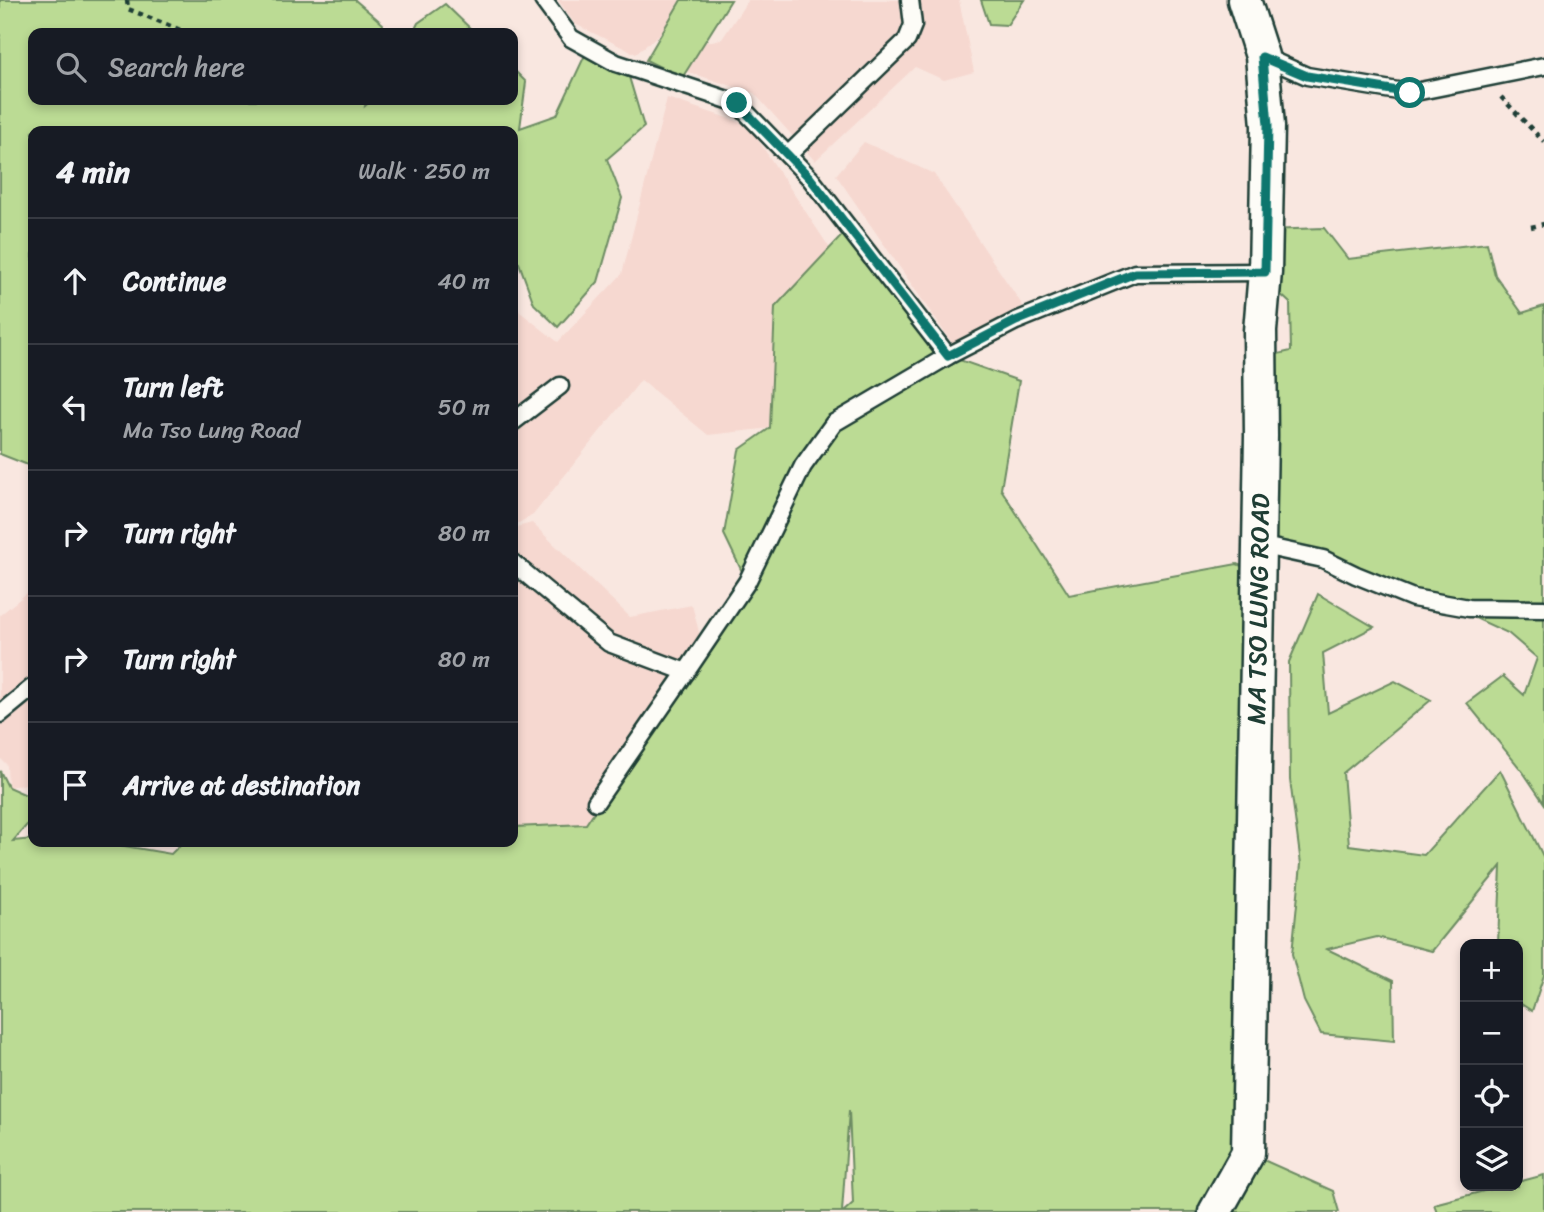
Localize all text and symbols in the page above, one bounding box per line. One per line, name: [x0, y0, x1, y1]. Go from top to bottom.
search box: [28, 28, 518, 105]
text: Search here: [108, 44, 245, 90]
icon: search: [52, 48, 90, 86]
route start: [1394, 77, 1425, 108]
route end: [721, 87, 752, 118]
text: 4 min: [56, 145, 130, 199]
text: Walk · 250 m: [358, 151, 490, 192]
text: Continue: [123, 258, 226, 304]
text: 40 m: [437, 261, 490, 302]
icon: ahead: [56, 262, 94, 300]
text: Turn left: [123, 364, 223, 410]
text: 50 m: [438, 387, 490, 428]
icon: left: [56, 388, 94, 426]
text: Ma Tso Lung Road: [123, 410, 300, 451]
street label: MA TSO LUNG ROAD: [1233, 493, 1283, 725]
text: Turn right: [123, 510, 236, 556]
text: 80 m: [438, 513, 490, 554]
icon: right: [56, 514, 94, 552]
text: Turn right: [123, 636, 236, 682]
text: 80 m: [438, 639, 490, 680]
icon: right: [56, 640, 94, 678]
text: Arrive at destination: [123, 762, 360, 808]
icon: arrive: [56, 766, 94, 804]
map controls: [1460, 939, 1523, 1191]
button: +: [1460, 939, 1523, 1002]
button: −: [1460, 1002, 1523, 1065]
button: locate: [1460, 1065, 1523, 1128]
button: layers: [1460, 1128, 1523, 1191]

